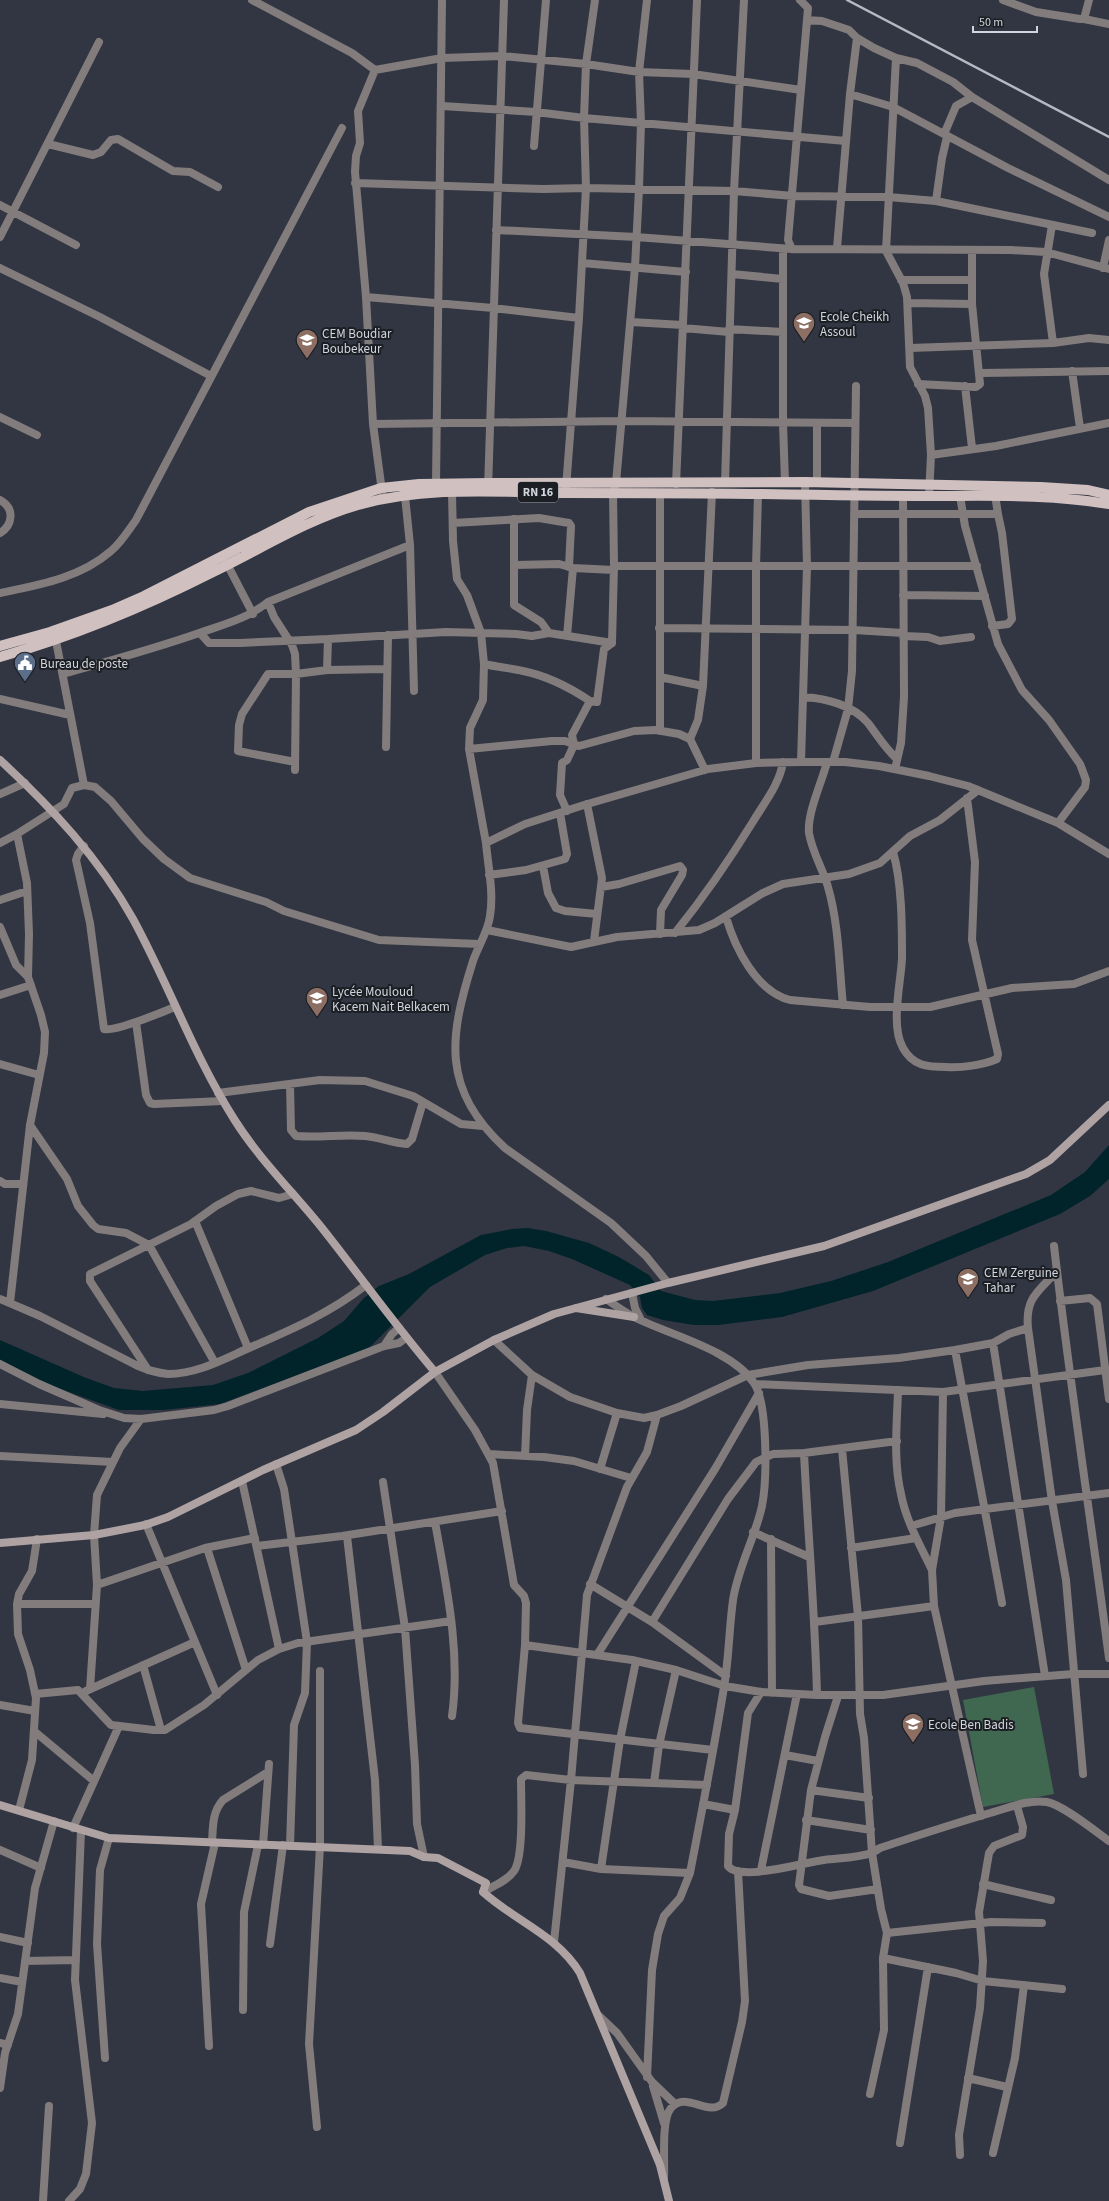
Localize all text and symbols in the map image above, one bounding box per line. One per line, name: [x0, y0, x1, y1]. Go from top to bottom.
scale bar: [973, 8, 1037, 34]
text: 50 m: [979, 14, 1003, 31]
place label: Ecole Cheikh Assoul: [820, 308, 889, 341]
school or university icon: Ecole Cheikh Assoul: [791, 310, 817, 343]
place label: CEM Boudiar Boubekeur: [322, 325, 392, 358]
school or university icon: CEM Boudiar Boubekeur: [294, 327, 320, 360]
road number: RN 16: [518, 482, 558, 502]
public building icon: Bureau de poste: [12, 650, 38, 683]
place label: Bureau de poste: [40, 655, 128, 673]
place label: Lycée Mouloud Kacem Nait Belkacem: [332, 983, 450, 1016]
school or university icon: Lycée Mouloud Kacem Nait Belkacem: [304, 985, 330, 1018]
place label: CEM Zerguine Tahar: [984, 1264, 1058, 1297]
school or university icon: CEM Zerguine Tahar: [955, 1266, 981, 1299]
school or university icon: Ecole Ben Badis: [900, 1711, 926, 1744]
place label: Ecole Ben Badis: [928, 1716, 1014, 1734]

